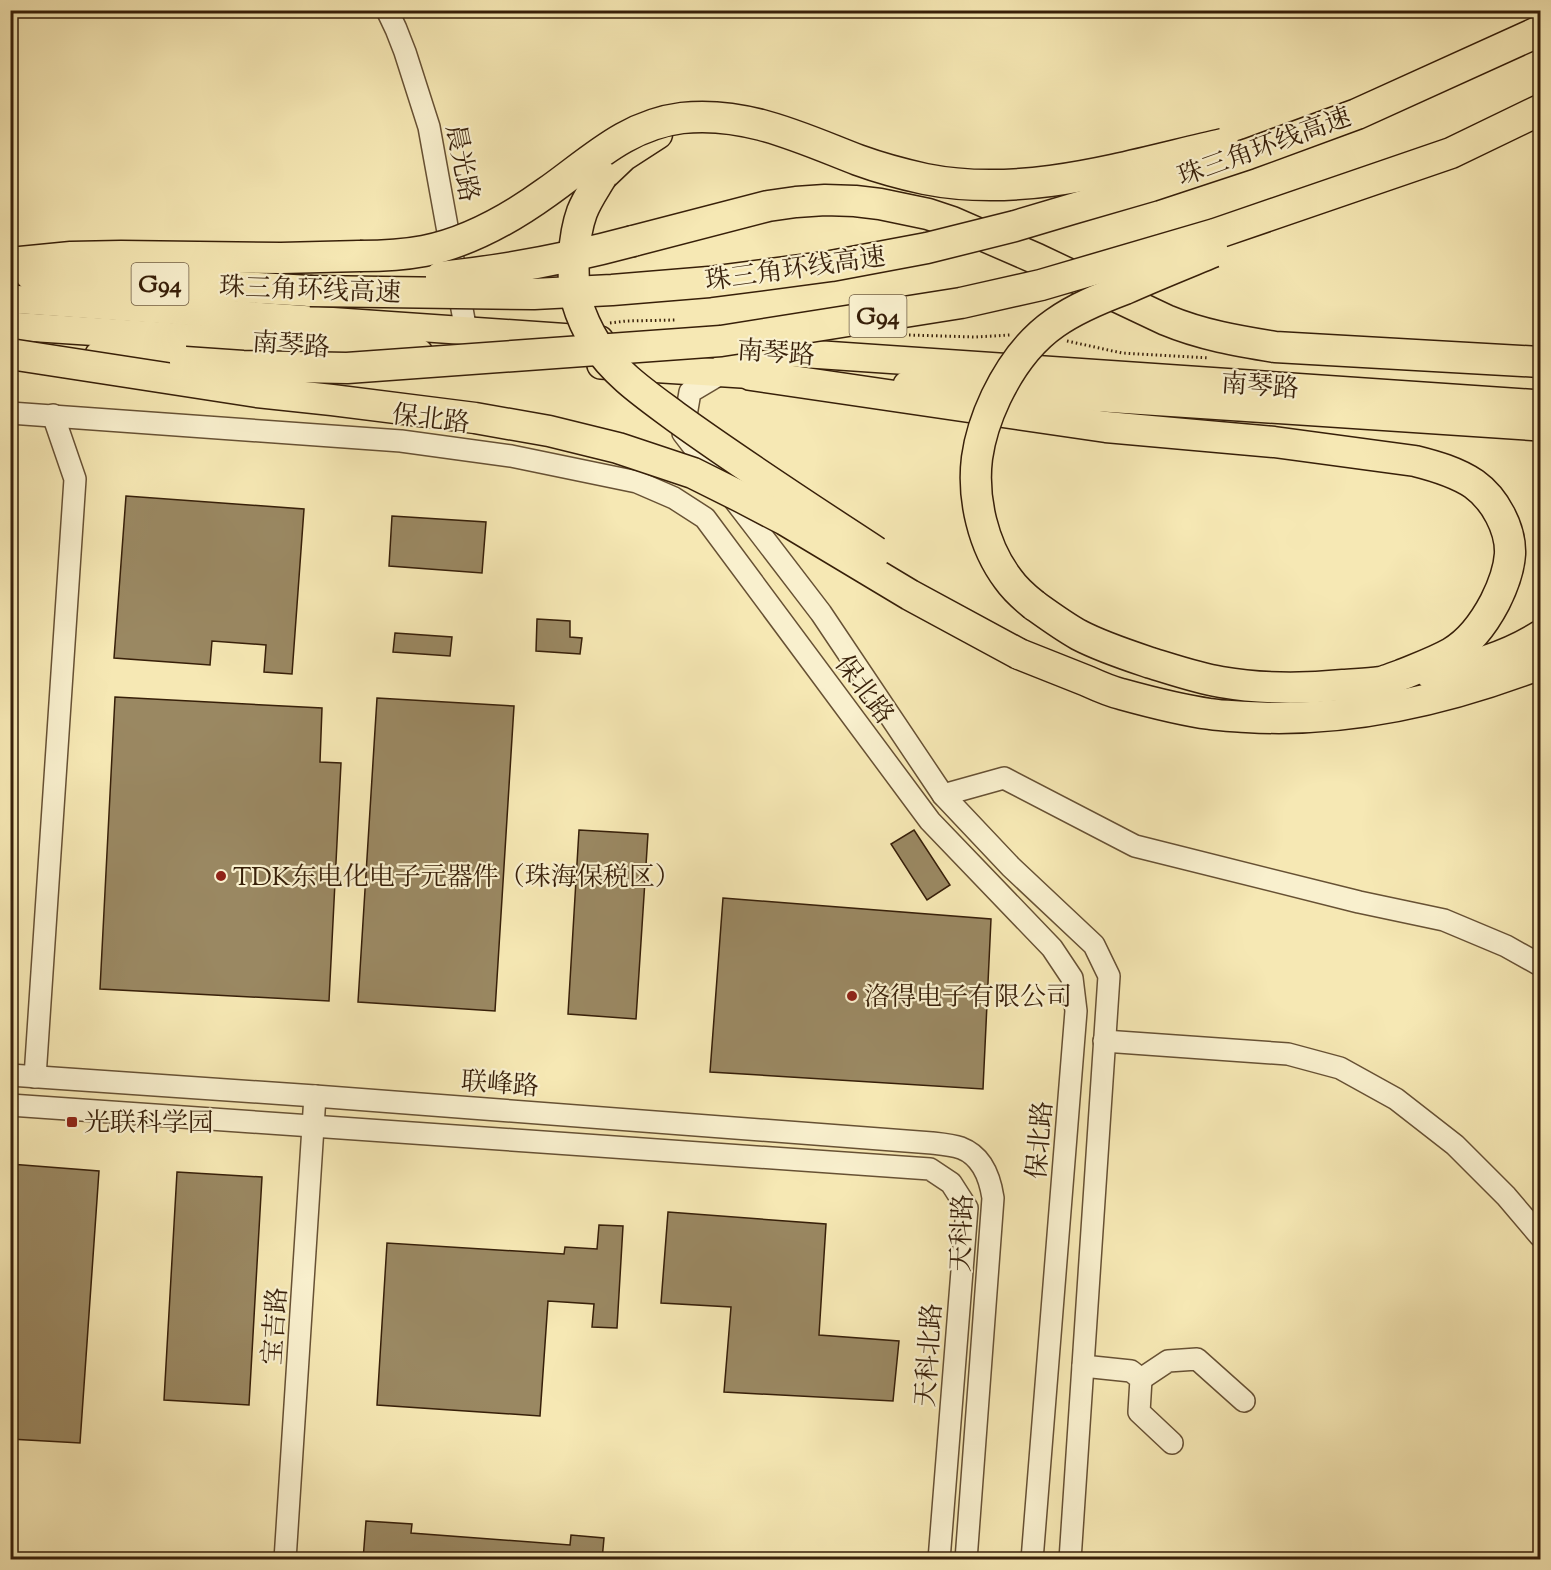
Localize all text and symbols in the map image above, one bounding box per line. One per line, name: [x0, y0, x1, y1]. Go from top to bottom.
street label: 珠三角环线高速: [1173, 100, 1357, 197]
street label: 晨光路: [435, 122, 486, 205]
street label: 珠三角环线高速: [703, 239, 888, 301]
road number: G94: [132, 263, 188, 305]
street label: 珠三角环线高速: [218, 270, 402, 313]
road number: G94: [850, 295, 906, 337]
street label: 南琴路: [251, 325, 331, 368]
street label: 南琴路: [736, 333, 816, 376]
street label: 南琴路: [1220, 366, 1300, 409]
street label: 保北路: [390, 397, 472, 444]
street label: 保北路: [825, 648, 901, 733]
place label: TDK东电化电子元器件（珠海保税区）: [233, 860, 681, 897]
marker: TDK东电化电子元器件（珠海保税区）: [214, 869, 228, 883]
place label: 洛得电子有限公司: [864, 980, 1072, 1017]
marker: 洛得电子有限公司: [845, 989, 859, 1003]
street label: 联峰路: [460, 1064, 540, 1107]
street label: 保北路: [1020, 1100, 1063, 1181]
place label: 光联科学园: [84, 1106, 214, 1143]
marker: 光联科学园: [65, 1115, 79, 1129]
street label: 天科路: [944, 1193, 983, 1273]
street label: 宝吉路: [255, 1286, 298, 1366]
street label: 天科北路: [908, 1302, 953, 1408]

